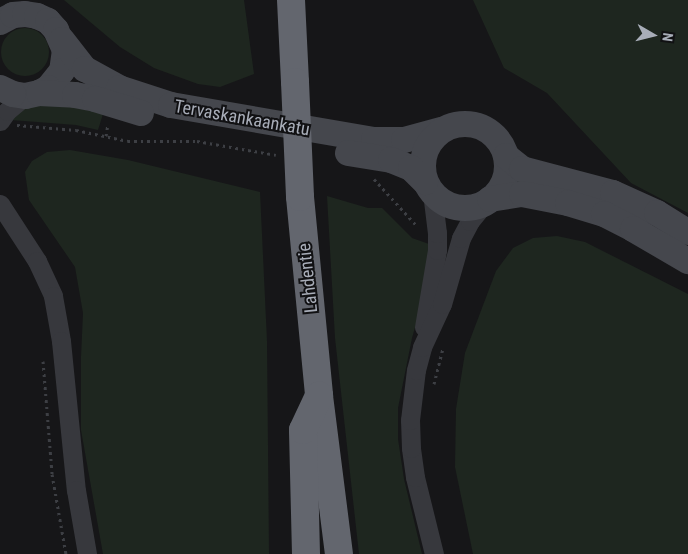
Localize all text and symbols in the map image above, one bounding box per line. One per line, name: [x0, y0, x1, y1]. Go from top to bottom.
north arrow: [628, 10, 678, 60]
text: N: [659, 32, 676, 42]
street label: Tervaskankaankatu: [173, 95, 311, 141]
street label: Lahdentie: [294, 242, 322, 314]

